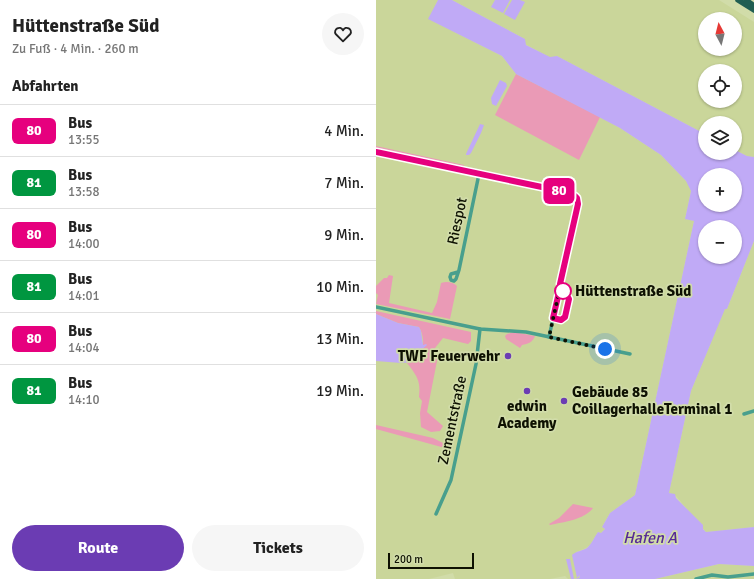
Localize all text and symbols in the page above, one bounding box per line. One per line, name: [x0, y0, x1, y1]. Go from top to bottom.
north arrow: [698, 12, 742, 56]
map controls: [698, 12, 742, 264]
button: heart: [322, 13, 364, 55]
text: Hüttenstraße Süd: [12, 14, 159, 38]
text: Zu Fuß · 4 Min. · 260 m: [12, 41, 139, 57]
button: locate: [698, 64, 742, 108]
text: Abfahrten: [12, 77, 79, 95]
text: Bus: [68, 114, 92, 132]
button: layers: [698, 116, 742, 160]
text: 80: [26, 122, 42, 139]
text: 4 Min.: [324, 122, 364, 140]
text: 13:55: [68, 132, 100, 148]
text: Bus: [68, 166, 92, 184]
button: +: [698, 168, 742, 212]
text: 81: [26, 174, 42, 191]
text: 7 Min.: [324, 174, 364, 192]
line badge: 80: [541, 178, 577, 204]
text: 80: [551, 182, 567, 199]
text: 13:58: [68, 184, 100, 200]
street label: Riespot: [443, 196, 471, 246]
text: Bus: [68, 218, 92, 236]
button: −: [698, 220, 742, 264]
text: 80: [26, 226, 42, 243]
text: 9 Min.: [324, 226, 364, 244]
text: 14:00: [68, 236, 100, 252]
text: Bus: [68, 270, 92, 288]
text: 81: [26, 278, 42, 295]
text: 10 Min.: [316, 278, 364, 296]
marker: Hüttenstraße Süd: [554, 282, 572, 300]
place label: Hüttenstraße Süd: [575, 282, 691, 300]
text: 14:01: [68, 288, 100, 304]
text: Bus: [68, 322, 92, 340]
text: 80: [26, 330, 42, 347]
text: 13 Min.: [316, 330, 364, 348]
your location: [595, 339, 615, 359]
text: 14:04: [68, 340, 100, 356]
place label: TWF Feuerwehr: [398, 347, 500, 365]
marker: TWF Feuerwehr: [503, 351, 513, 361]
text: Bus: [68, 374, 92, 392]
street label: Zementstraße: [434, 374, 470, 466]
text: 81: [26, 382, 42, 399]
text: 19 Min.: [316, 382, 364, 400]
place label: Gebäude 85 CoillagerhalleTerminal 1: [572, 383, 732, 418]
marker: edwin Academy: [522, 386, 532, 396]
text: 14:10: [68, 392, 100, 408]
marker: Gebäude 85 CoillagerhalleTerminal 1: [559, 396, 569, 406]
place label: edwin Academy: [497, 397, 557, 432]
button: Route: [12, 525, 184, 571]
button: Tickets: [192, 525, 364, 571]
water label: Hafen A: [623, 528, 677, 548]
scale bar: [388, 551, 474, 570]
text: 200 m: [394, 553, 423, 566]

